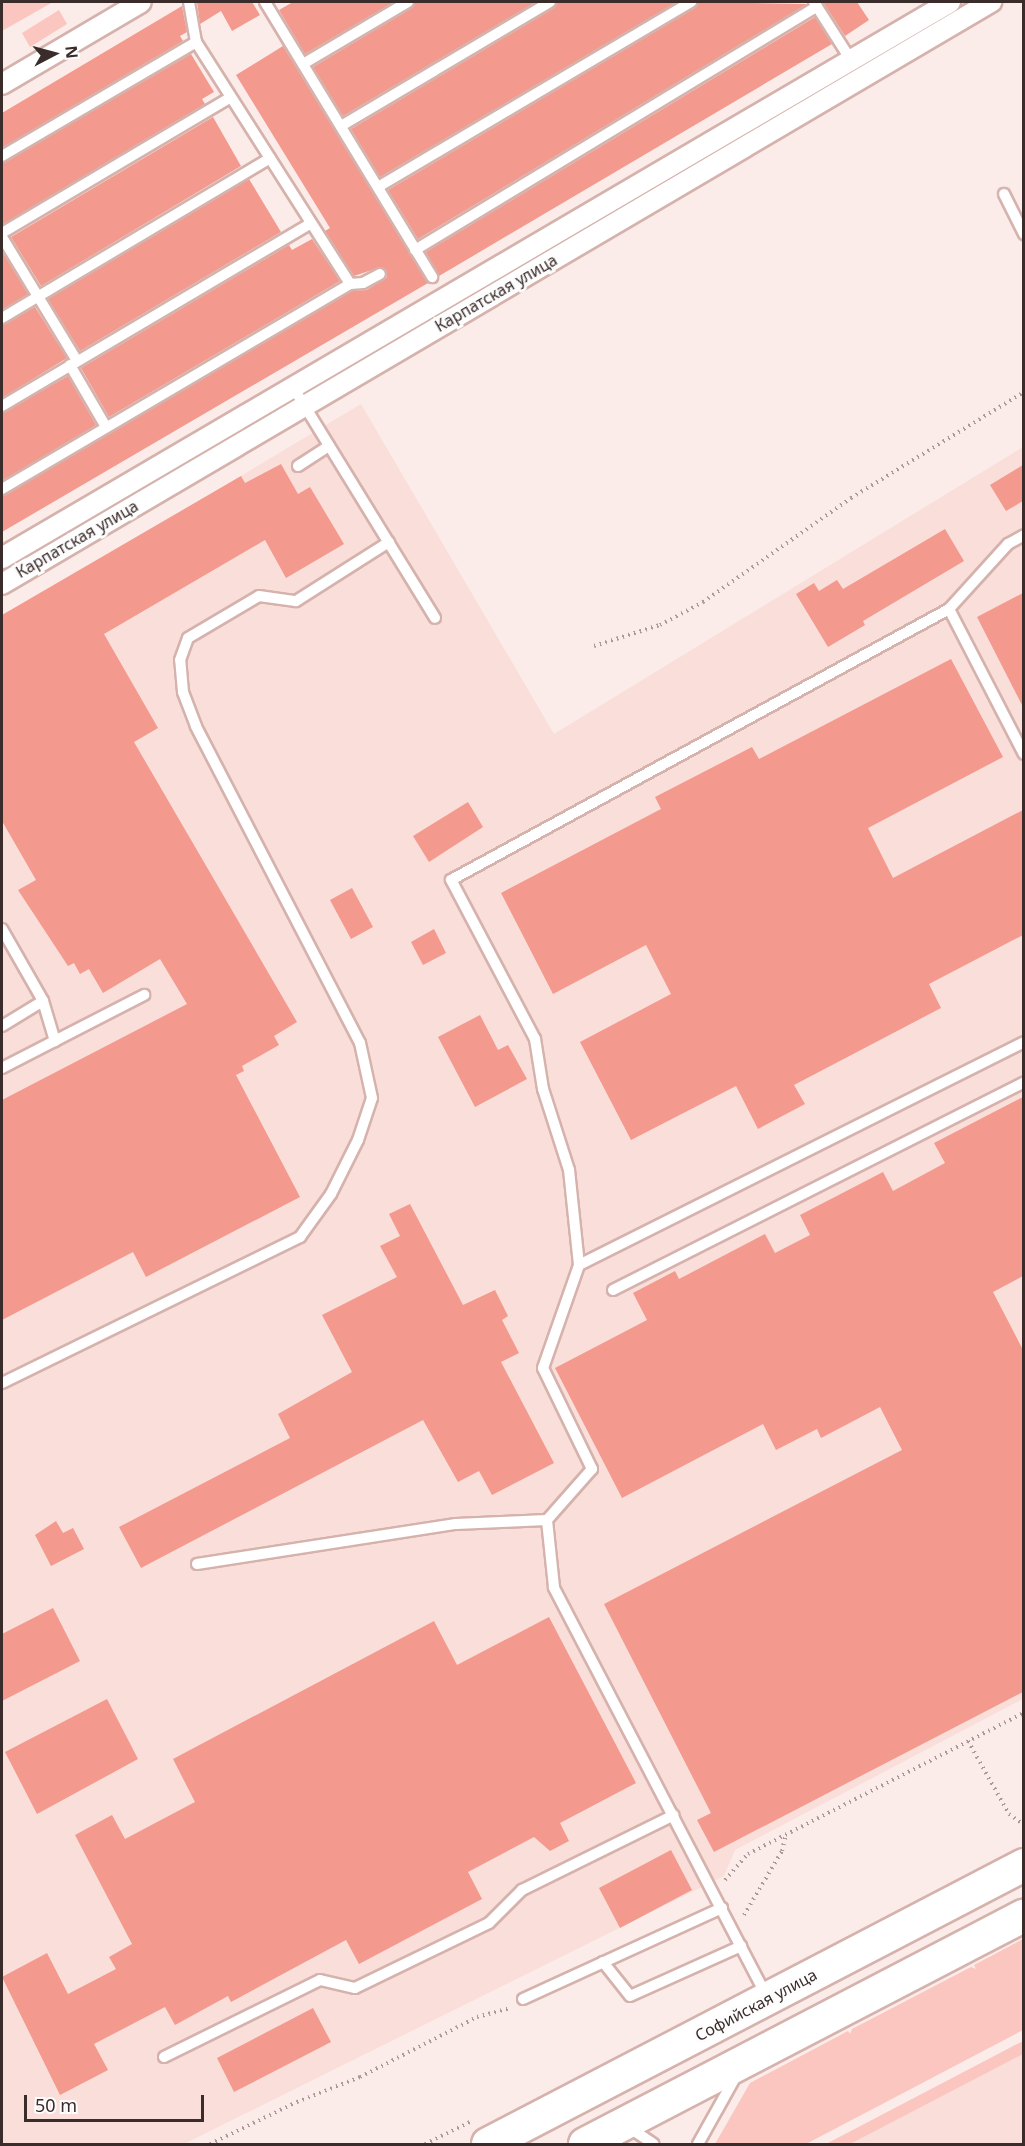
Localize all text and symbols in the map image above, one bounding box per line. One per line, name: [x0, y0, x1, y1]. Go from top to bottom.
north arrow: [24, 24, 84, 84]
text: N: [60, 44, 84, 60]
street label: Карпатская улица: [431, 250, 561, 336]
street label: Карпатская улица: [12, 496, 142, 582]
street label: Софийская улица: [692, 1965, 820, 2045]
scale bar: [27, 2083, 207, 2121]
text: 50 m: [35, 2093, 77, 2117]

